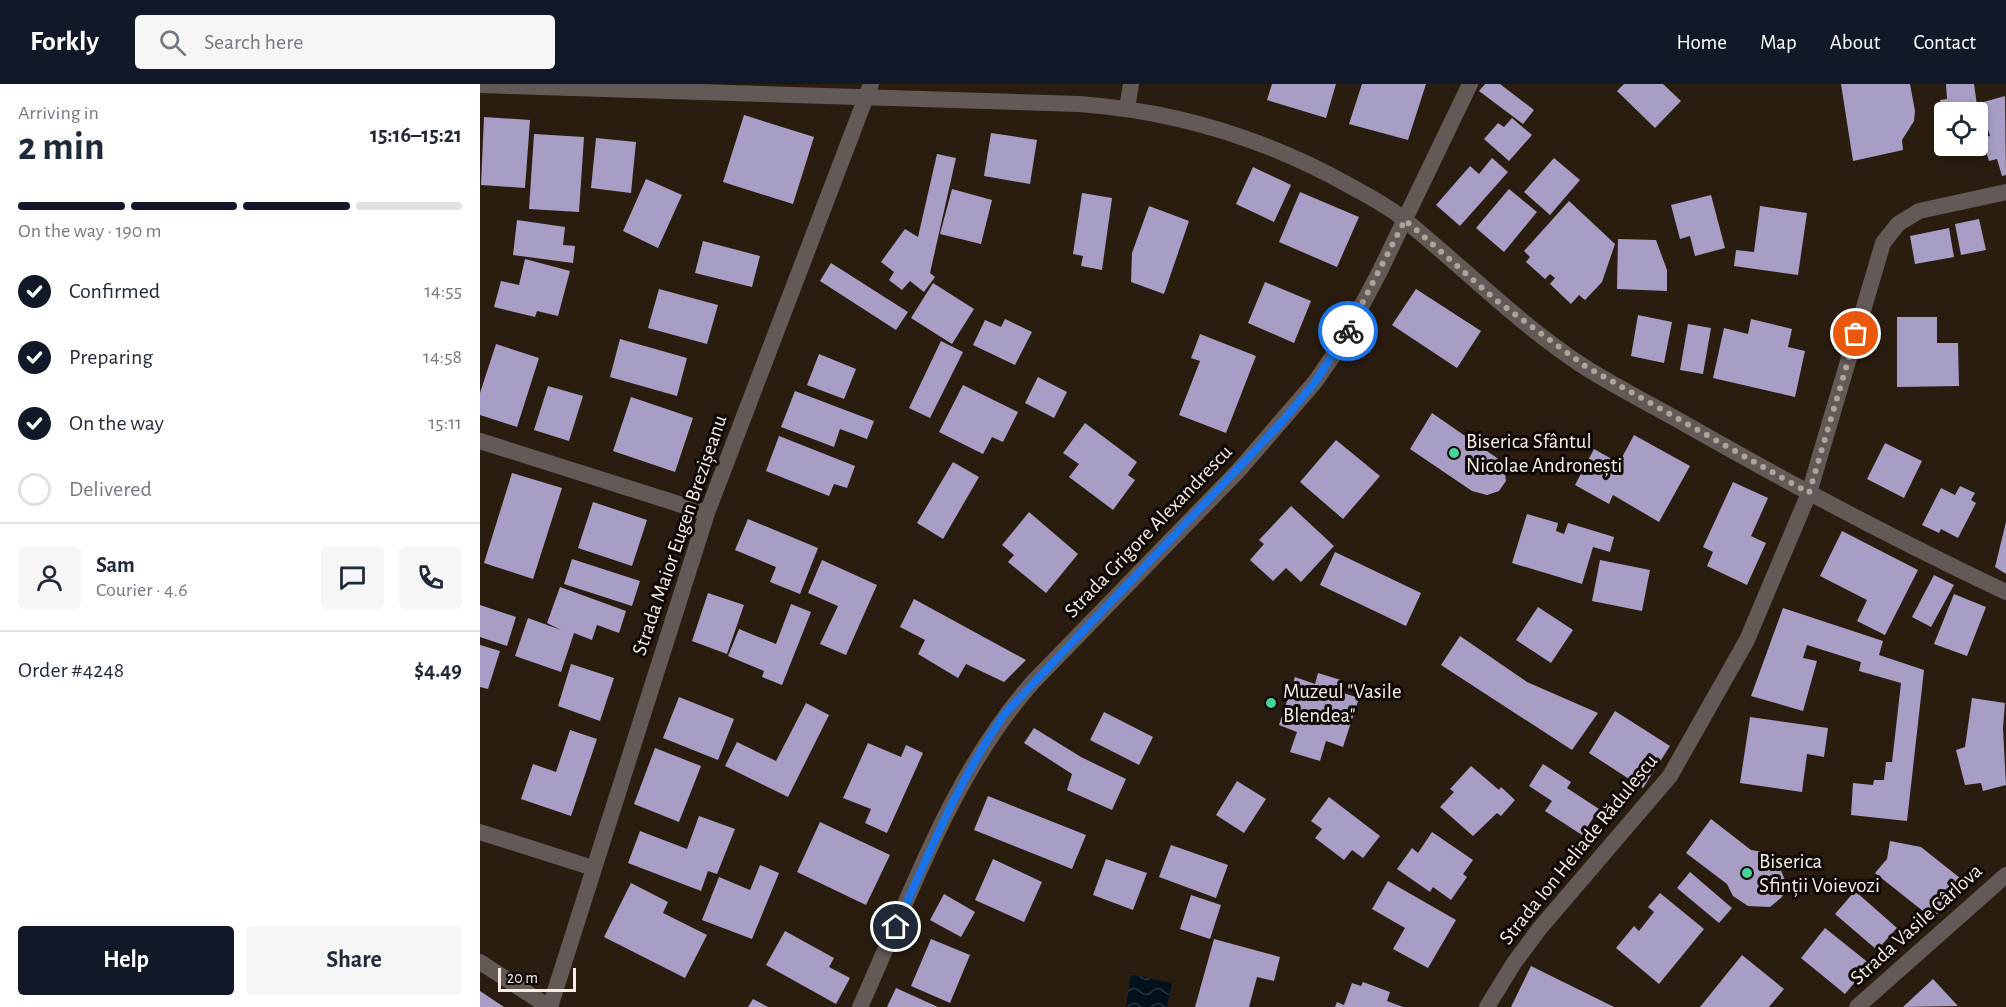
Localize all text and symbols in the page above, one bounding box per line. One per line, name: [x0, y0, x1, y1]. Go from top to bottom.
search box: [135, 15, 555, 69]
icon: search: [156, 26, 189, 59]
text: Forkly: [30, 28, 99, 56]
text: Search here: [204, 31, 303, 53]
text: Home: [1676, 32, 1727, 53]
text: Map: [1760, 32, 1797, 53]
text: About: [1830, 32, 1880, 53]
text: Contact: [1913, 32, 1976, 53]
map controls: [1934, 102, 1988, 156]
button: locate: [1934, 102, 1988, 156]
text: Arriving in: [18, 103, 99, 123]
text: 15:16–15:21: [370, 124, 462, 146]
text: 2 min: [18, 128, 105, 167]
text: On the way · 190 m: [18, 221, 162, 241]
icon: check: [18, 275, 51, 308]
text: Confirmed: [69, 280, 160, 302]
text: 14:55: [424, 281, 462, 301]
courier: [1318, 301, 1378, 361]
pin: [1830, 308, 1881, 359]
icon: bike: [1332, 315, 1365, 348]
icon: bag: [1839, 317, 1872, 350]
icon: check: [18, 341, 51, 374]
text: Preparing: [69, 346, 153, 368]
text: 14:58: [423, 347, 462, 367]
icon: check: [18, 407, 51, 440]
text: On the way: [69, 412, 164, 434]
street label: Strada Maior Eugen Brezișeanu: [628, 412, 733, 659]
text: 15:11: [428, 413, 462, 433]
place label: Biserica Sfântul Nicolae Andronești: [1466, 431, 1622, 478]
street label: Strada Grigore Alexandrescu: [1061, 441, 1236, 622]
marker: Biserica Sfântul Nicolae Andronești: [1447, 446, 1461, 460]
text: Delivered: [69, 478, 152, 500]
button: person: [18, 546, 81, 609]
button: chat: [321, 546, 384, 609]
button: phone: [399, 546, 462, 609]
text: Sam: [96, 554, 135, 576]
text: Courier · 4.6: [96, 580, 188, 600]
text: Order #4248: [18, 659, 124, 681]
text: $4.49: [414, 659, 462, 681]
place label: Muzeul "Vasile Blendea": [1283, 681, 1402, 726]
marker: Muzeul "Vasile Blendea": [1264, 696, 1278, 710]
street label: Strada Ion Heliade Rădulescu: [1495, 750, 1662, 948]
place label: Biserica Sfinții Voievozi: [1759, 851, 1880, 898]
street label: Strada Vasile Cârlova: [1846, 860, 1986, 989]
marker: Biserica Sfinții Voievozi: [1740, 866, 1754, 880]
pin: [870, 901, 921, 952]
icon: home: [879, 910, 912, 943]
button: Help: [18, 926, 234, 995]
button: Share: [246, 926, 462, 995]
scale bar: [498, 965, 576, 992]
text: 20 m: [507, 970, 538, 986]

